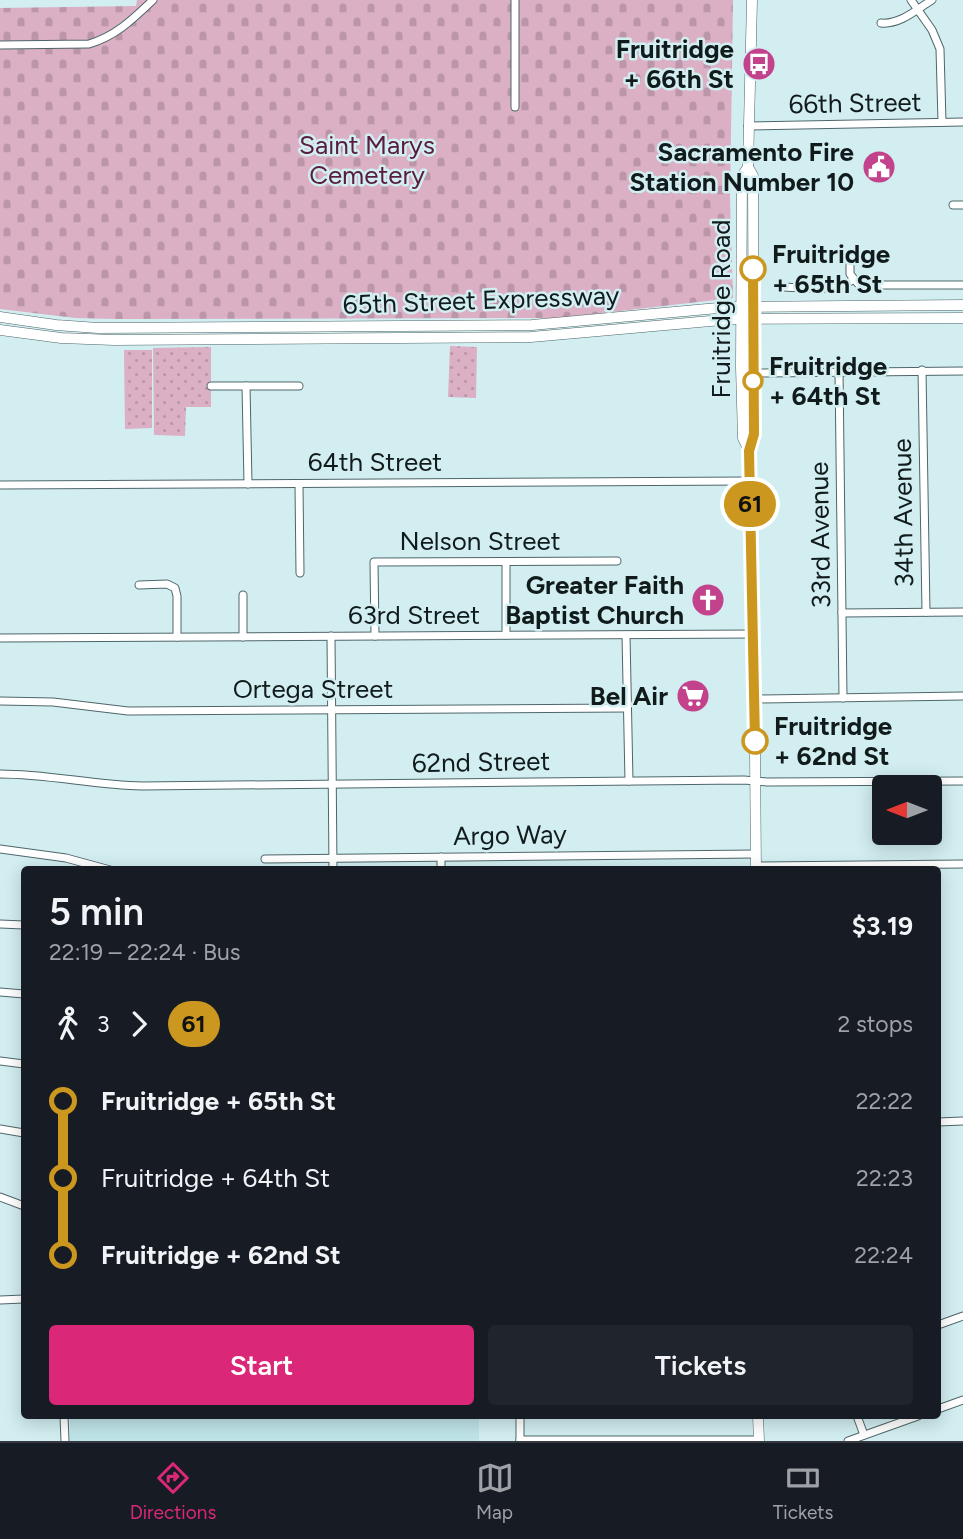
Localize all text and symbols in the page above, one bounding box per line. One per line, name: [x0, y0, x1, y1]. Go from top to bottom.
place label: Fruitridge + 66th St: [616, 33, 734, 95]
bus stop icon: Fruitridge + 66th St: [740, 45, 778, 83]
street label: 66th Street: [788, 86, 922, 120]
park label: Saint Marys Cemetery: [299, 129, 435, 191]
place label: Sacramento Fire Station Number 10: [630, 136, 854, 198]
public building icon: Sacramento Fire Station Number 10: [860, 148, 898, 186]
street label: Fruitridge Road: [705, 220, 737, 398]
place label: Fruitridge + 65th St: [772, 238, 890, 300]
marker: Fruitridge + 65th St: [740, 256, 766, 282]
street label: 65th Street Expressway: [342, 279, 620, 321]
place label: Fruitridge + 64th St: [769, 350, 887, 412]
marker: Fruitridge + 64th St: [743, 371, 763, 391]
street label: 34th Avenue: [886, 438, 920, 588]
street label: 64th Street: [308, 446, 442, 478]
street label: 33rd Avenue: [803, 461, 837, 609]
line badge: 61: [718, 481, 782, 527]
text: 61: [738, 489, 762, 518]
street label: Nelson Street: [400, 525, 561, 557]
place label: Greater Faith Baptist Church: [505, 569, 684, 631]
church icon: Greater Faith Baptist Church: [689, 581, 727, 619]
street label: 63rd Street: [348, 599, 480, 631]
street label: Ortega Street: [233, 673, 394, 705]
supermarket icon: Bel Air: [674, 677, 712, 715]
place label: Bel Air: [590, 680, 668, 712]
place label: Fruitridge + 62nd St: [774, 710, 892, 772]
marker: Fruitridge + 62nd St: [742, 728, 768, 754]
street label: 62nd Street: [412, 745, 551, 779]
north arrow: [872, 775, 942, 845]
map controls: [872, 775, 942, 845]
street label: Argo Way: [453, 818, 567, 852]
text: 5 min: [49, 889, 144, 935]
text: $3.19: [852, 910, 913, 942]
text: 22:19 – 22:24 · Bus: [49, 938, 241, 966]
icon: walk: [49, 1005, 87, 1043]
icon: forward: [120, 1005, 158, 1043]
text: 61: [182, 1009, 206, 1038]
text: 3: [97, 1010, 110, 1038]
text: 2 stops: [837, 1010, 913, 1038]
text: Fruitridge + 65th St: [101, 1085, 336, 1117]
text: 22:22: [856, 1087, 913, 1115]
text: Fruitridge + 64th St: [101, 1162, 330, 1194]
text: 22:23: [856, 1164, 913, 1192]
text: Fruitridge + 62nd St: [101, 1239, 341, 1271]
text: 22:24: [854, 1241, 913, 1269]
button: Start: [49, 1325, 474, 1405]
button: Tickets: [488, 1325, 913, 1405]
tab: Directions: [130, 1459, 216, 1524]
tab: Map: [476, 1459, 514, 1524]
tab: Tickets: [773, 1459, 833, 1524]

